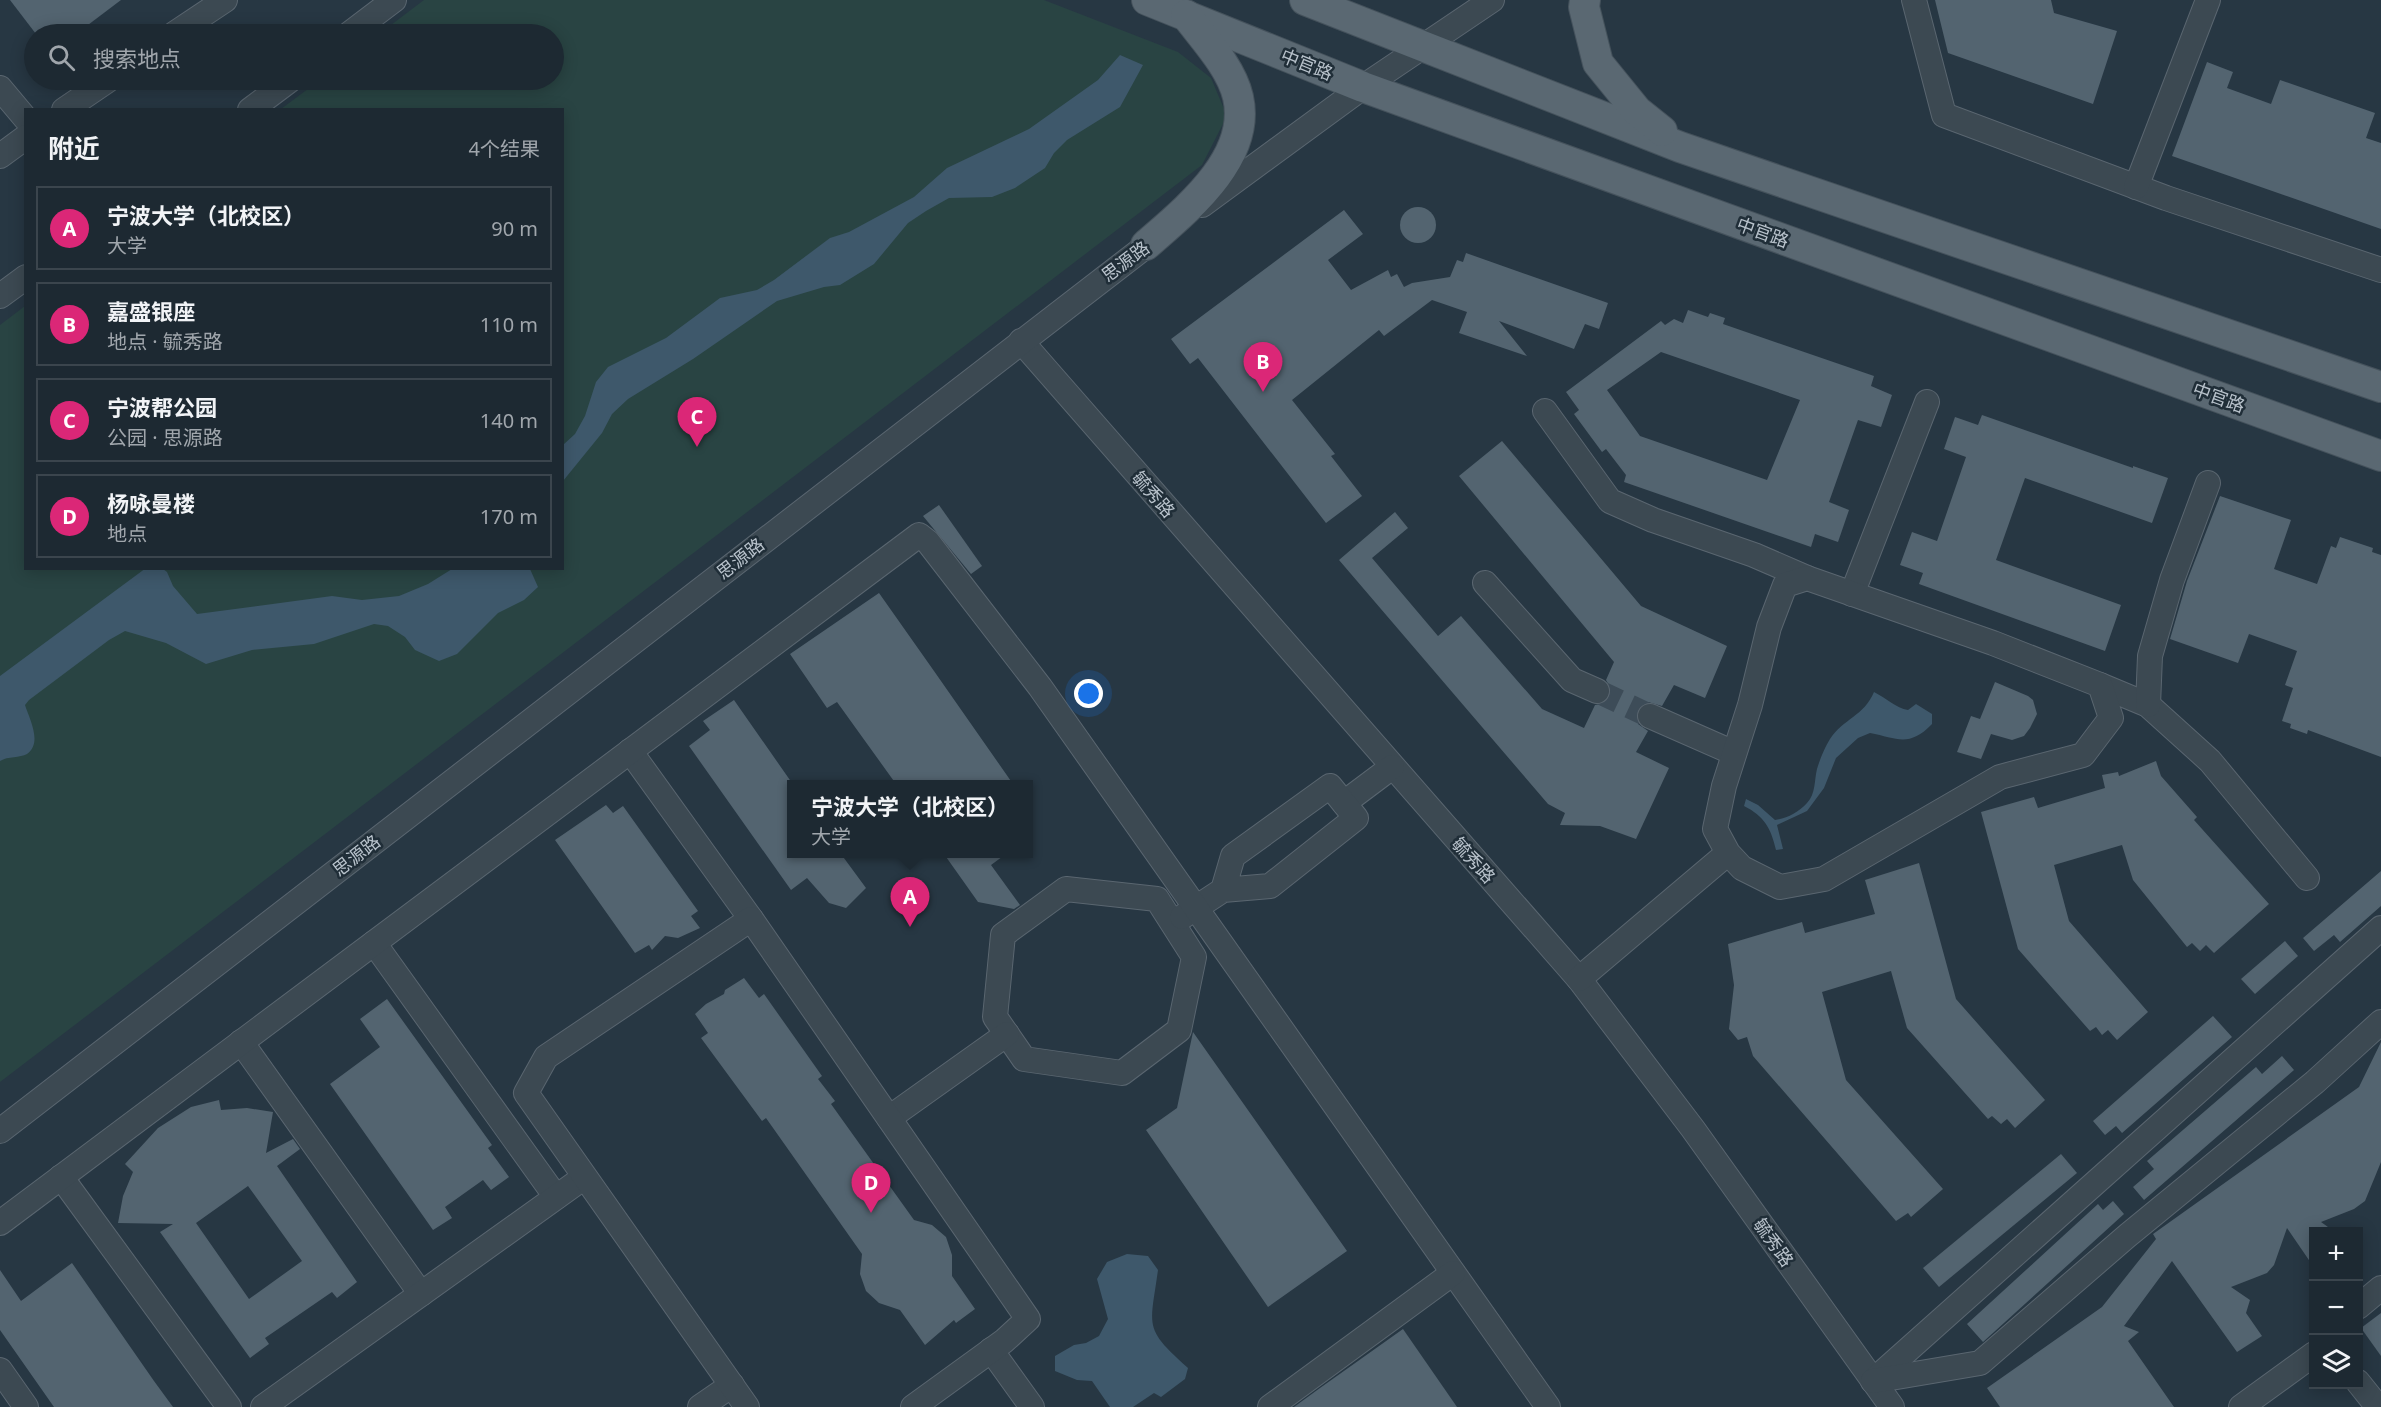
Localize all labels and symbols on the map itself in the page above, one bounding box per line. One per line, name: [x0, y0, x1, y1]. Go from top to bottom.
street label: 中官路: [1277, 43, 1337, 85]
street label: 中官路: [1734, 211, 1792, 253]
street label: 思源路: [1096, 235, 1154, 287]
pin: B: [1244, 342, 1282, 392]
street label: 中官路: [2190, 376, 2248, 418]
pin: C: [678, 398, 716, 447]
street label: 毓秀路: [1127, 466, 1181, 522]
street label: 思源路: [711, 532, 769, 584]
your location: [1074, 679, 1103, 708]
street label: 思源路: [327, 829, 385, 881]
street label: 毓秀路: [1447, 832, 1501, 888]
pin: A: [890, 878, 930, 927]
pin: D: [852, 1164, 890, 1213]
street label: 毓秀路: [1749, 1213, 1799, 1271]

